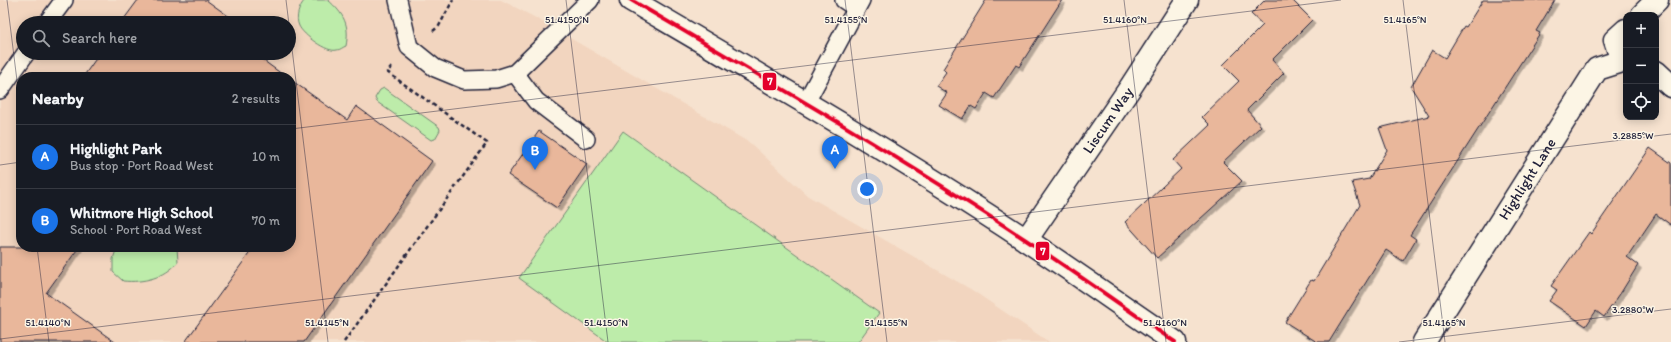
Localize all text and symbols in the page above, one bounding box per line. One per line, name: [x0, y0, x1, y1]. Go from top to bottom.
map controls: [1623, 12, 1659, 120]
button: +: [1623, 12, 1659, 48]
text: 51.4150°N: [545, 13, 589, 26]
text: 51.4155°N: [824, 13, 868, 26]
text: 51.4160°N: [1103, 13, 1147, 26]
text: 51.4165°N: [1383, 13, 1427, 26]
search box: [16, 16, 296, 60]
icon: search: [30, 27, 52, 49]
text: Search here: [62, 29, 137, 47]
button: −: [1623, 48, 1659, 84]
line badge: 7: [762, 72, 777, 91]
text: 7: [766, 75, 773, 88]
street label: Liscum Way: [1079, 84, 1137, 157]
button: locate: [1623, 84, 1659, 120]
text: Nearby: [32, 88, 84, 108]
text: 2 results: [232, 91, 280, 106]
text: 3.2885°W: [1613, 129, 1654, 142]
street label: Highlight Lane: [1495, 135, 1560, 223]
pin: A: [822, 136, 848, 169]
pin: B: [522, 137, 548, 170]
text: Highlight Park: [70, 140, 162, 158]
text: A: [41, 149, 49, 164]
text: 10 m: [252, 149, 280, 164]
text: Bus stop · Port Road West: [70, 158, 213, 173]
your location: [857, 179, 877, 199]
text: Whitmore High School: [70, 204, 213, 222]
text: B: [41, 213, 49, 228]
text: 70 m: [252, 213, 280, 228]
text: School · Port Road West: [70, 222, 202, 237]
line badge: 7: [1035, 241, 1050, 261]
text: 7: [1039, 245, 1046, 258]
text: 3.2880°W: [1612, 303, 1654, 316]
text: 51.4140°N: [26, 316, 71, 329]
text: 51.4145°N: [305, 316, 349, 329]
text: 51.4150°N: [584, 316, 628, 329]
text: 51.4155°N: [864, 316, 908, 329]
text: 51.4160°N: [1143, 316, 1187, 329]
text: 51.4165°N: [1422, 316, 1466, 329]

